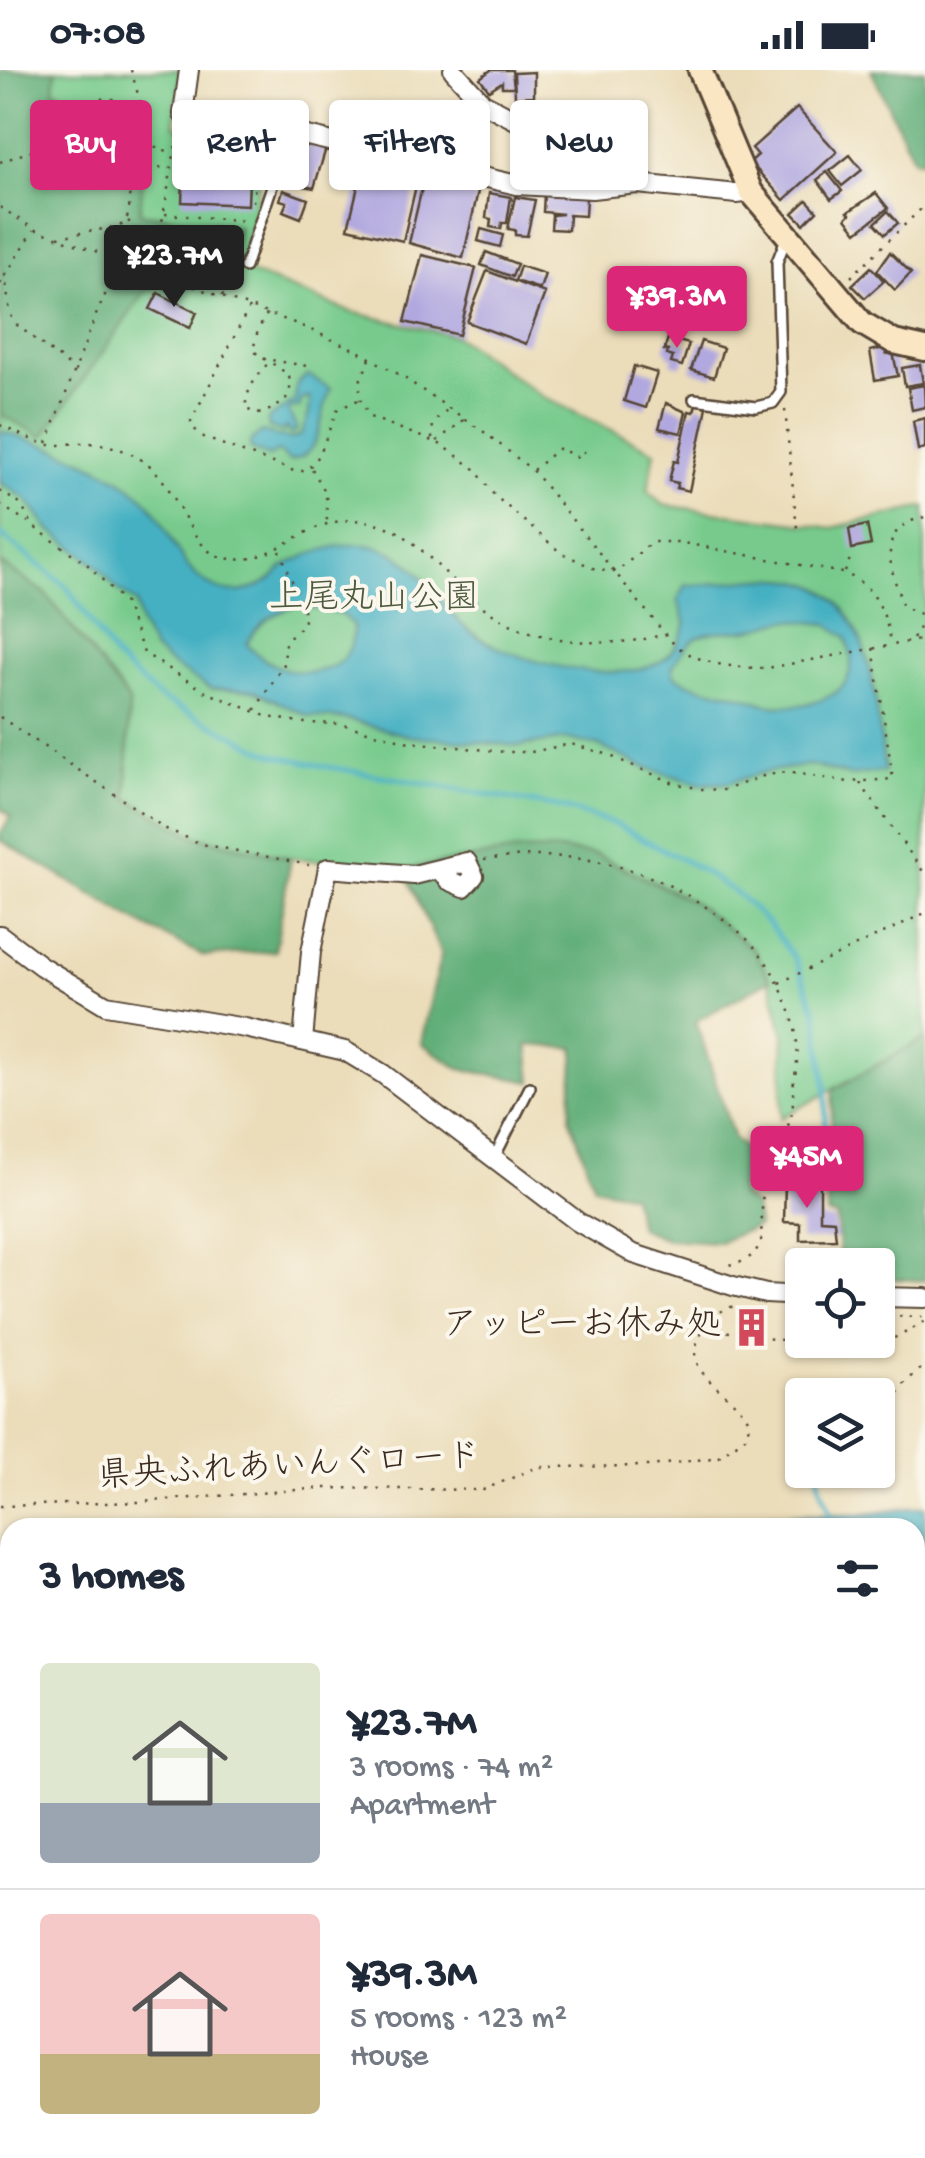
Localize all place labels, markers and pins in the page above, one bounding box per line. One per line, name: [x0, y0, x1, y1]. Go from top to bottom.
pin: ¥23.7M: [93, 225, 255, 310]
pin: ¥39.3M: [596, 266, 758, 351]
pin: ¥45M: [748, 1126, 866, 1211]
place label: アッピーお休み処: [443, 1305, 721, 1348]
building icon: アッピーお休み処: [730, 1306, 772, 1348]

